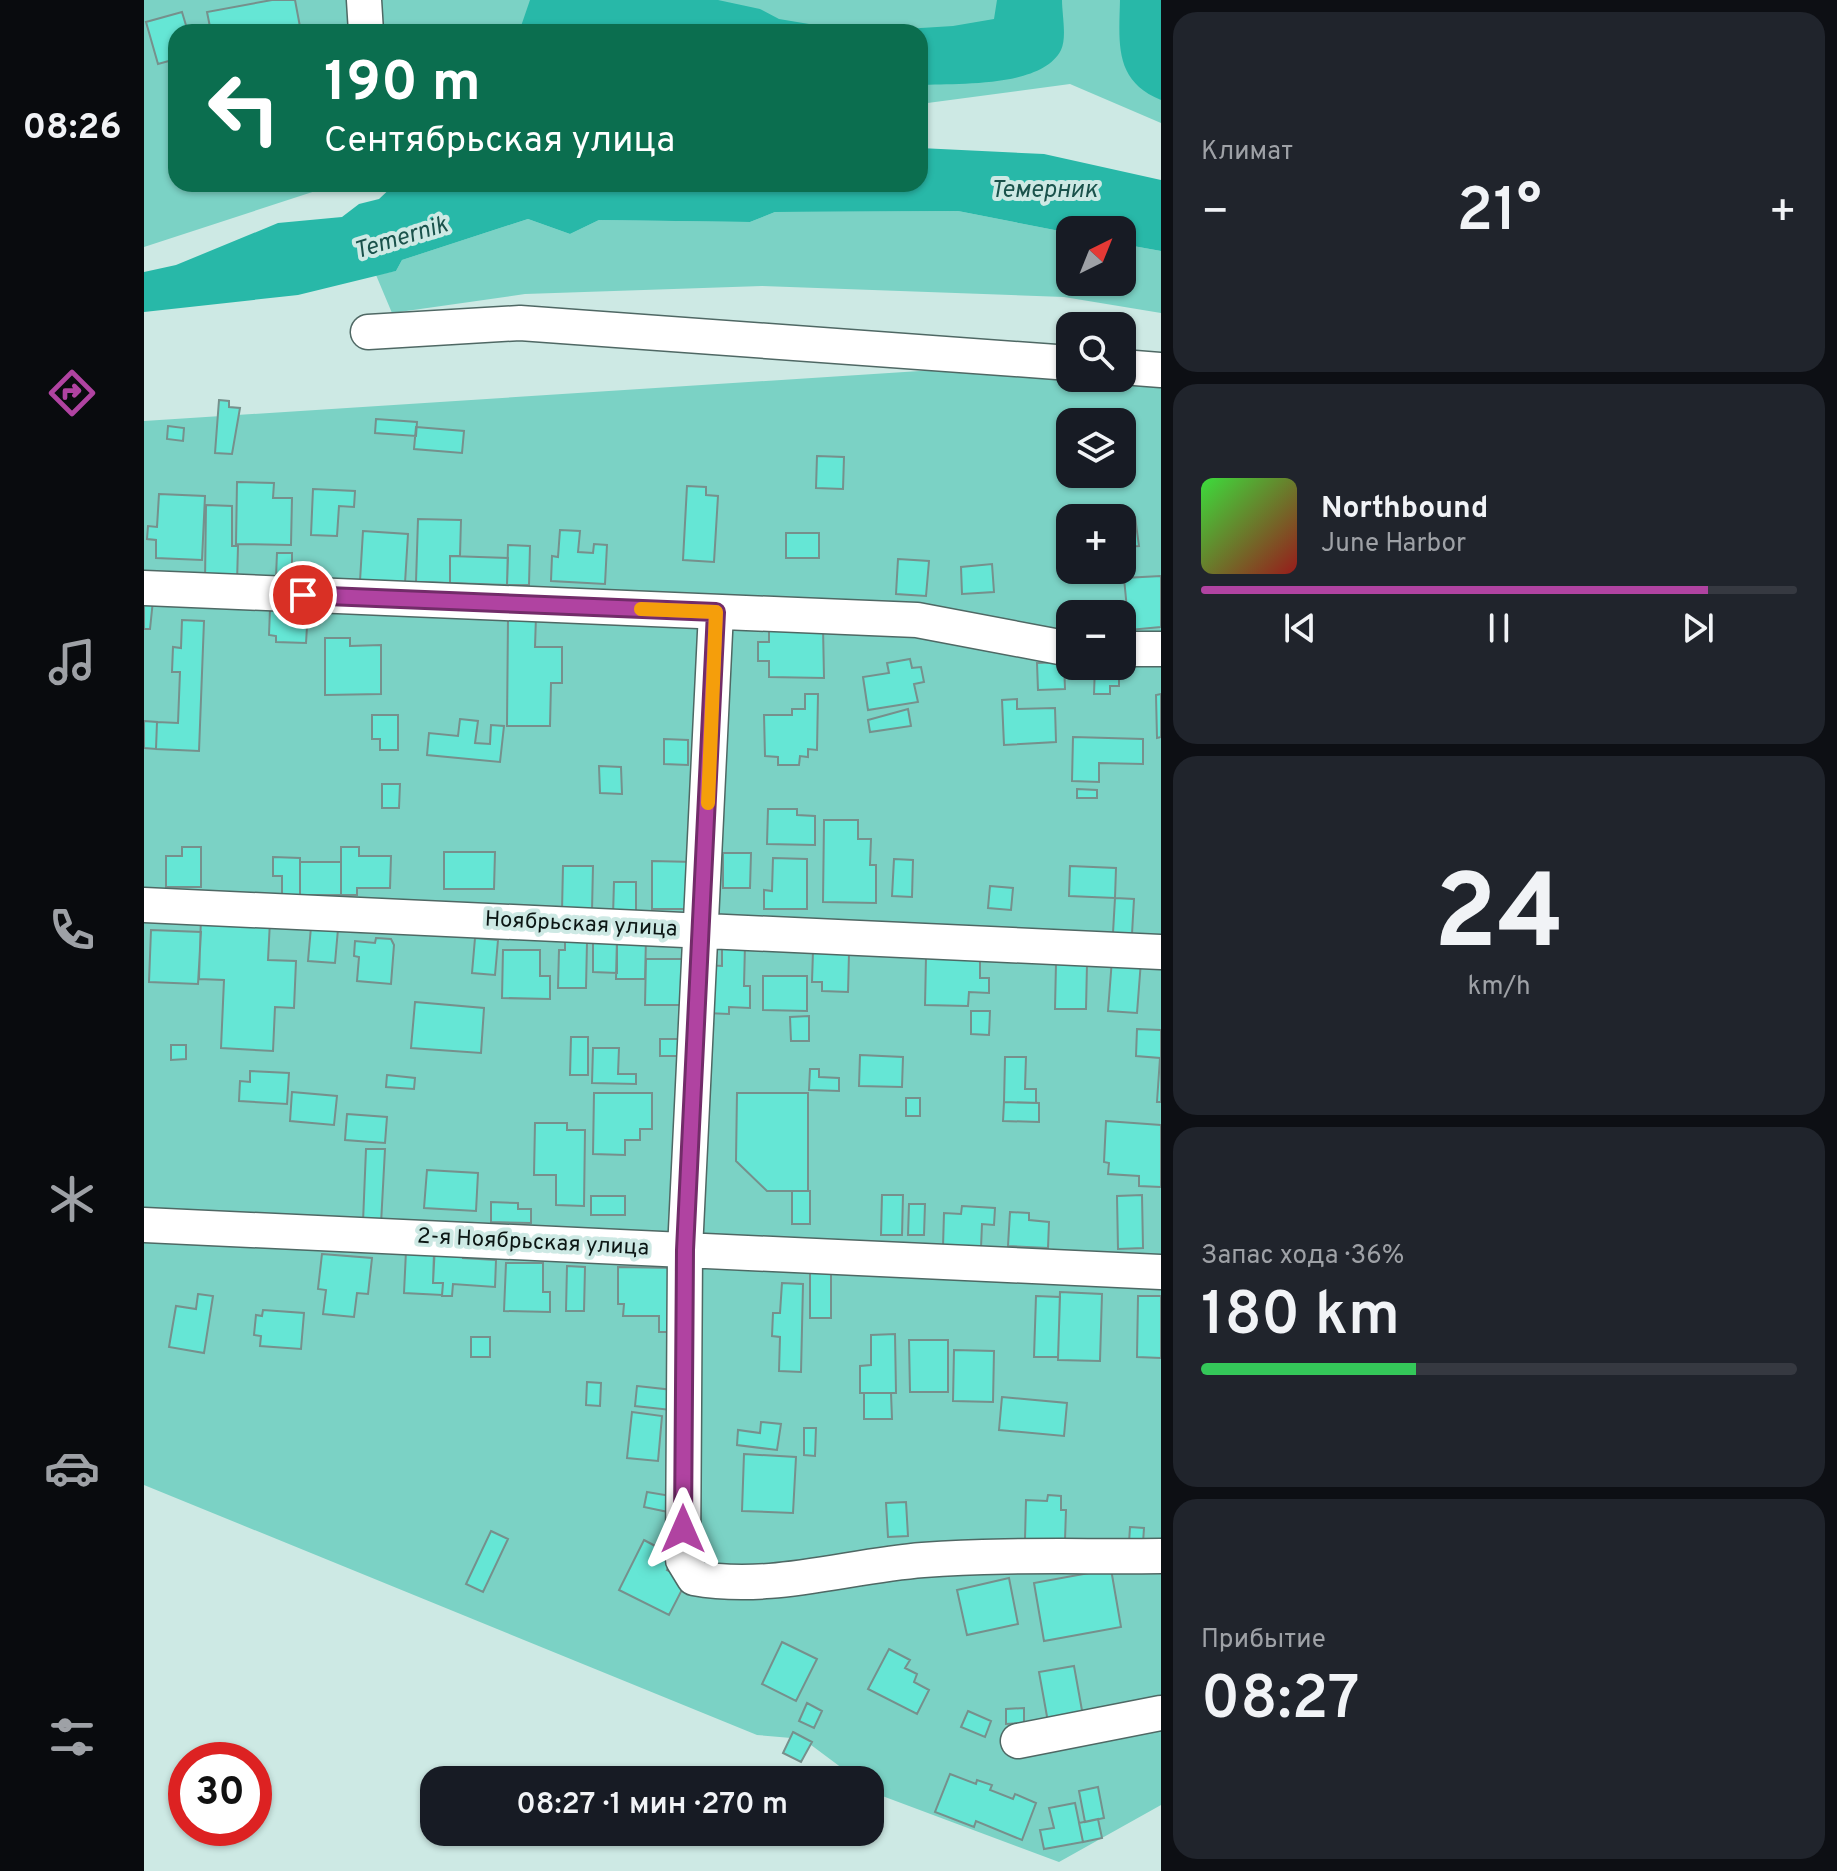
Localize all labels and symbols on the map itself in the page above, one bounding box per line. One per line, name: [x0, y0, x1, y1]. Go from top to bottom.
water label: Темерник: [990, 176, 1098, 206]
water label: Temernik: [351, 210, 452, 267]
north arrow: [1056, 216, 1136, 296]
pin: [269, 561, 337, 629]
street label: Ноябрьская улица: [484, 906, 678, 944]
street label: 2-я Ноябрьская улица: [416, 1223, 650, 1263]
position arrow: [641, 1487, 725, 1571]
speed limit sign: 30: [168, 1742, 272, 1846]

